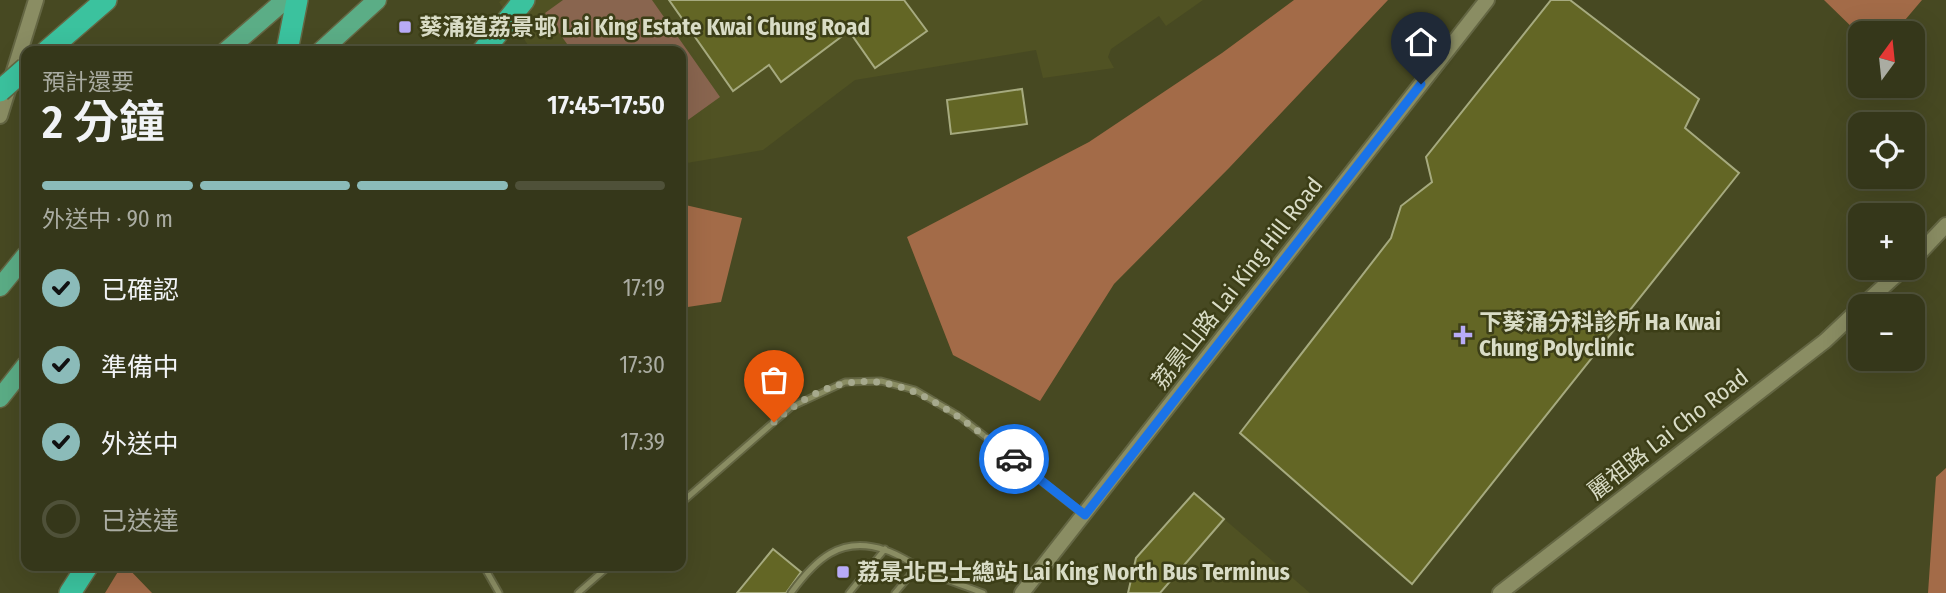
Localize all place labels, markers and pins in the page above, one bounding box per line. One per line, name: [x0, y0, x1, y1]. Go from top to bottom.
pin: [1391, 12.0, 1451, 84]
place label: 葵涌道荔景邨 Lai King Estate Kwai Chung Road: [419, 13, 870, 41]
marker: 葵涌道荔景邨 Lai King Estate Kwai Chung Road: [397, 19, 413, 35]
place label: 下葵涌分科診所 Ha Kwai Chung Polyclinic: [1479, 308, 1721, 362]
marker: 下葵涌分科診所 Ha Kwai Chung Polyclinic: [1453, 325, 1473, 345]
pin: [744, 350, 804, 422]
place label: 荔景北巴士總站 Lai King North Bus Terminus: [857, 558, 1290, 586]
marker: 荔景北巴士總站 Lai King North Bus Terminus: [835, 564, 851, 580]

